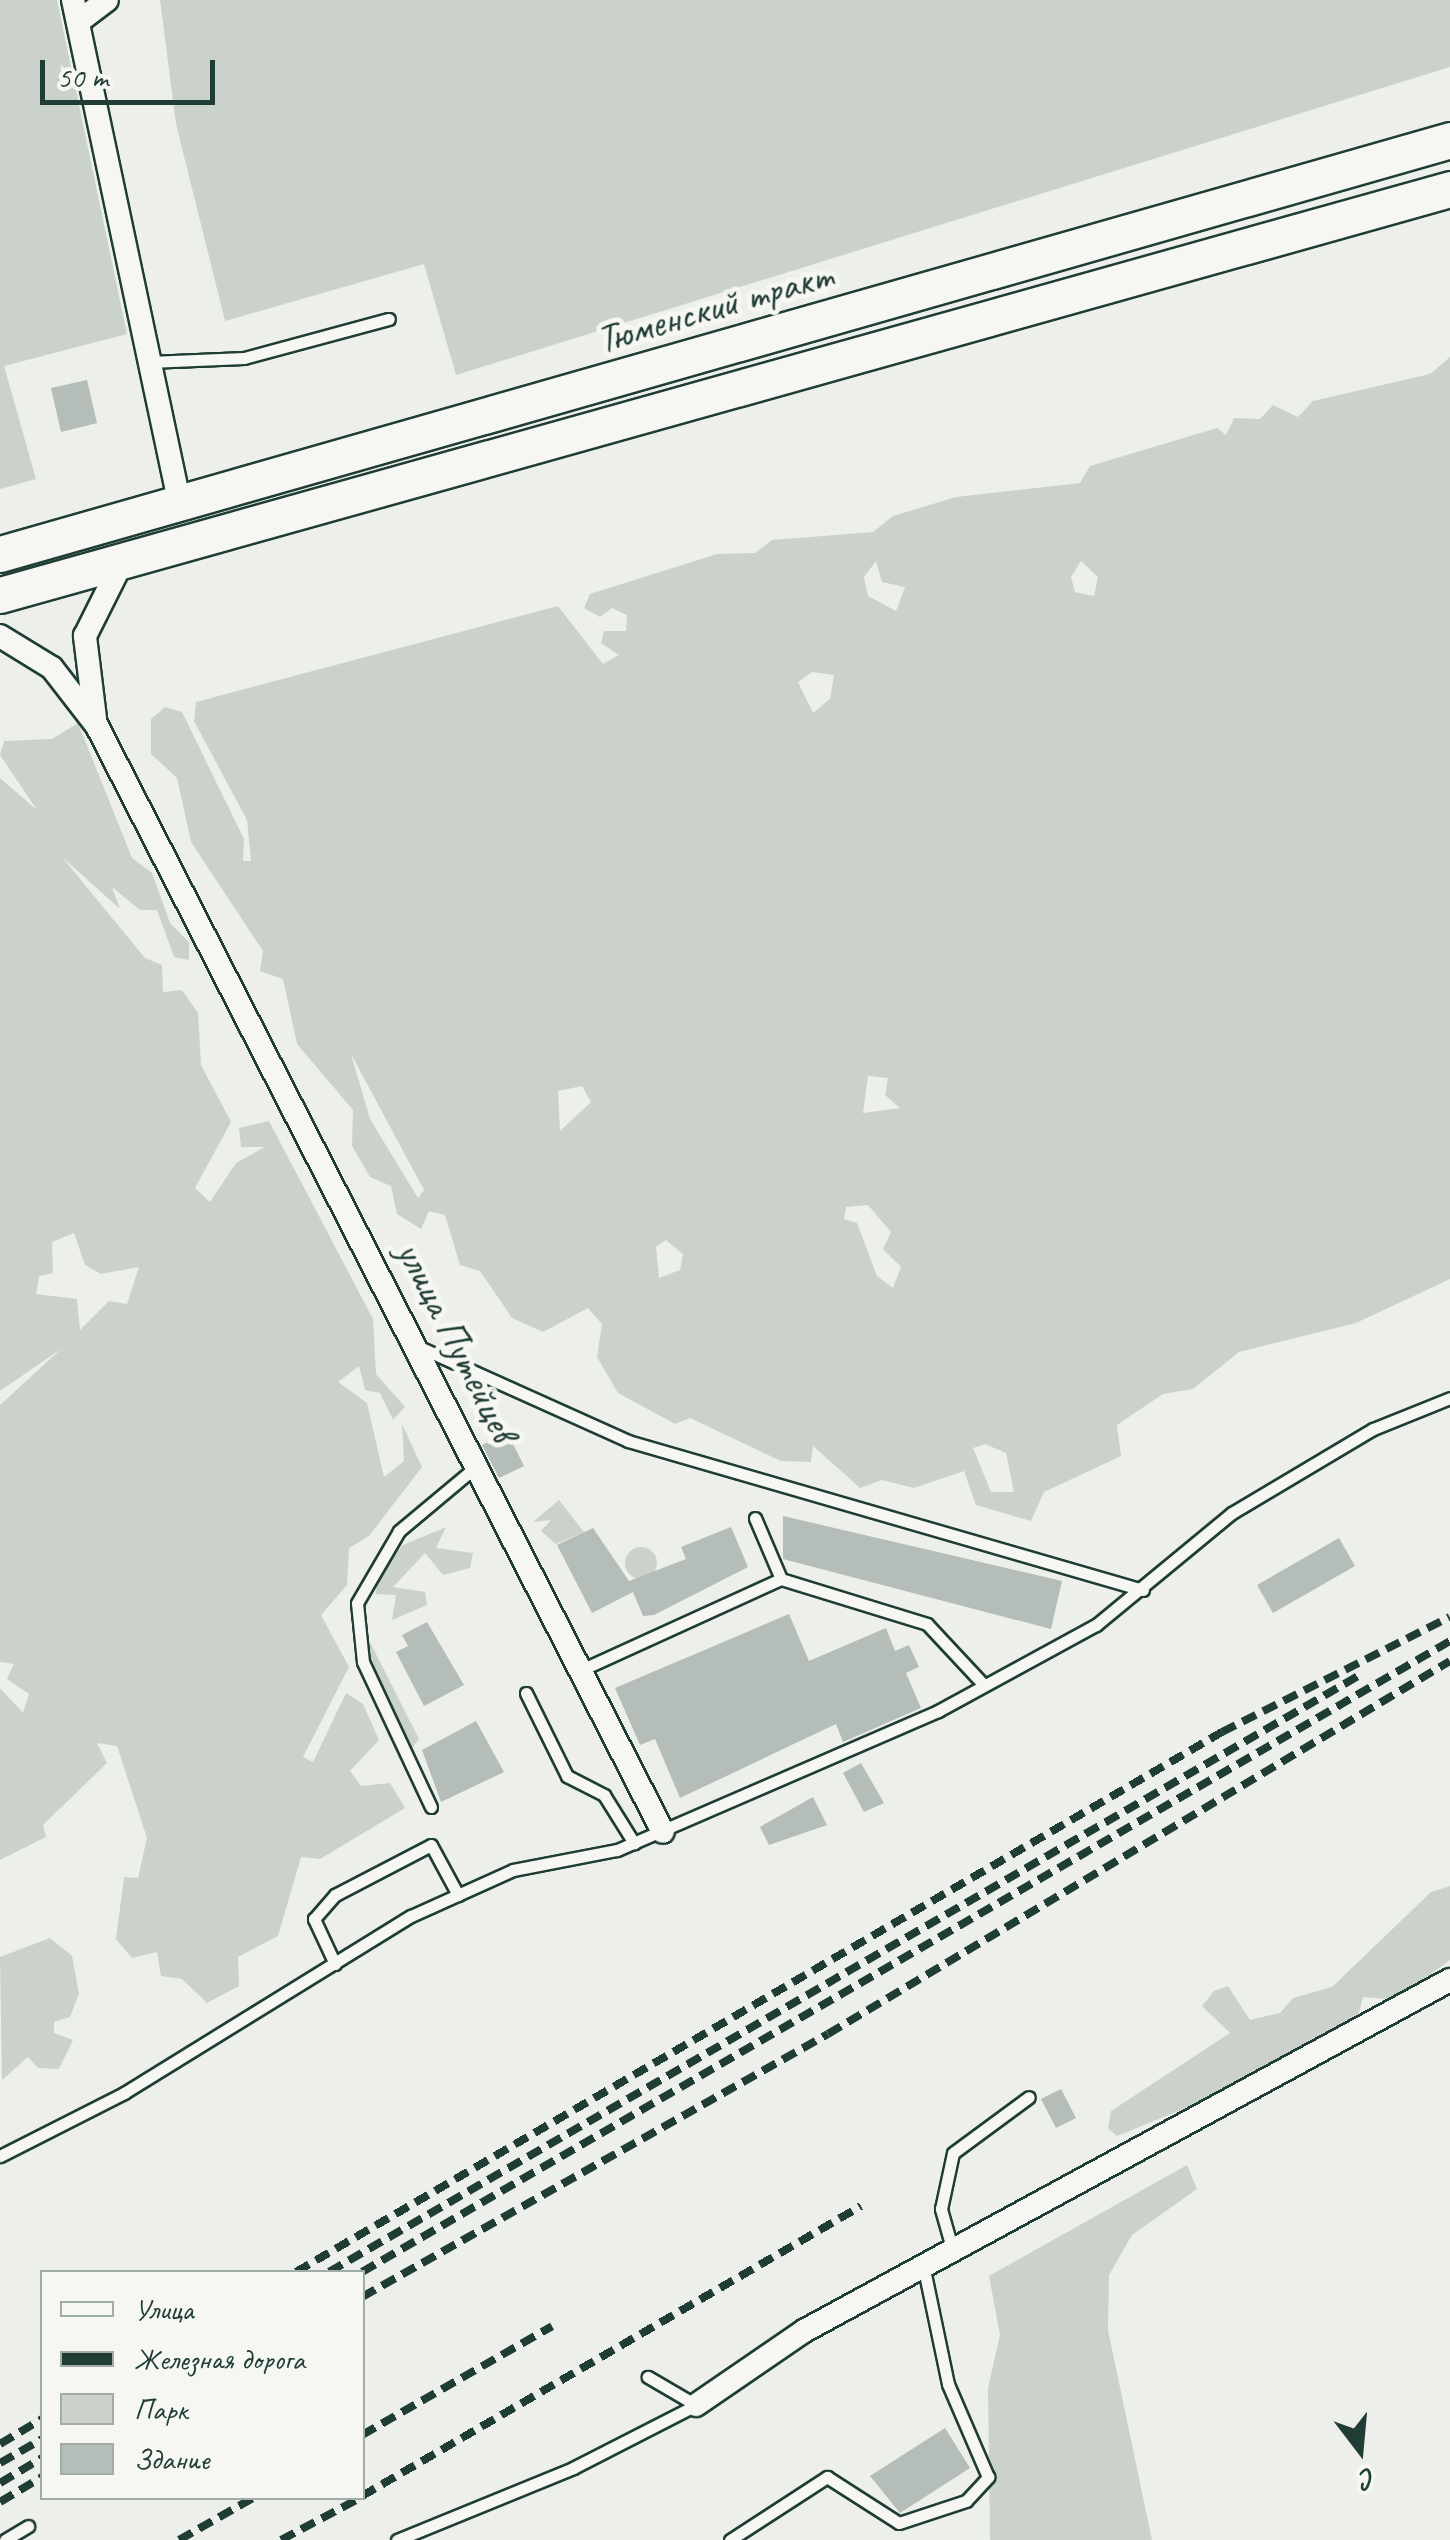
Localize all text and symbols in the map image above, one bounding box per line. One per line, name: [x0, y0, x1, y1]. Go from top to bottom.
scale bar: [45, 40, 220, 102]
text: 50 m: [57, 58, 108, 96]
street label: Тюменский тракт: [591, 251, 837, 363]
street label: улица Путейцев: [387, 1234, 527, 1448]
legend: [40, 2270, 365, 2500]
text: Улица: [134, 2290, 193, 2328]
text: Железная дорога: [134, 2340, 305, 2378]
text: Парк: [134, 2390, 188, 2428]
north arrow: [1310, 2400, 1410, 2500]
text: Здание: [134, 2440, 209, 2478]
text: С: [1357, 2461, 1380, 2498]

